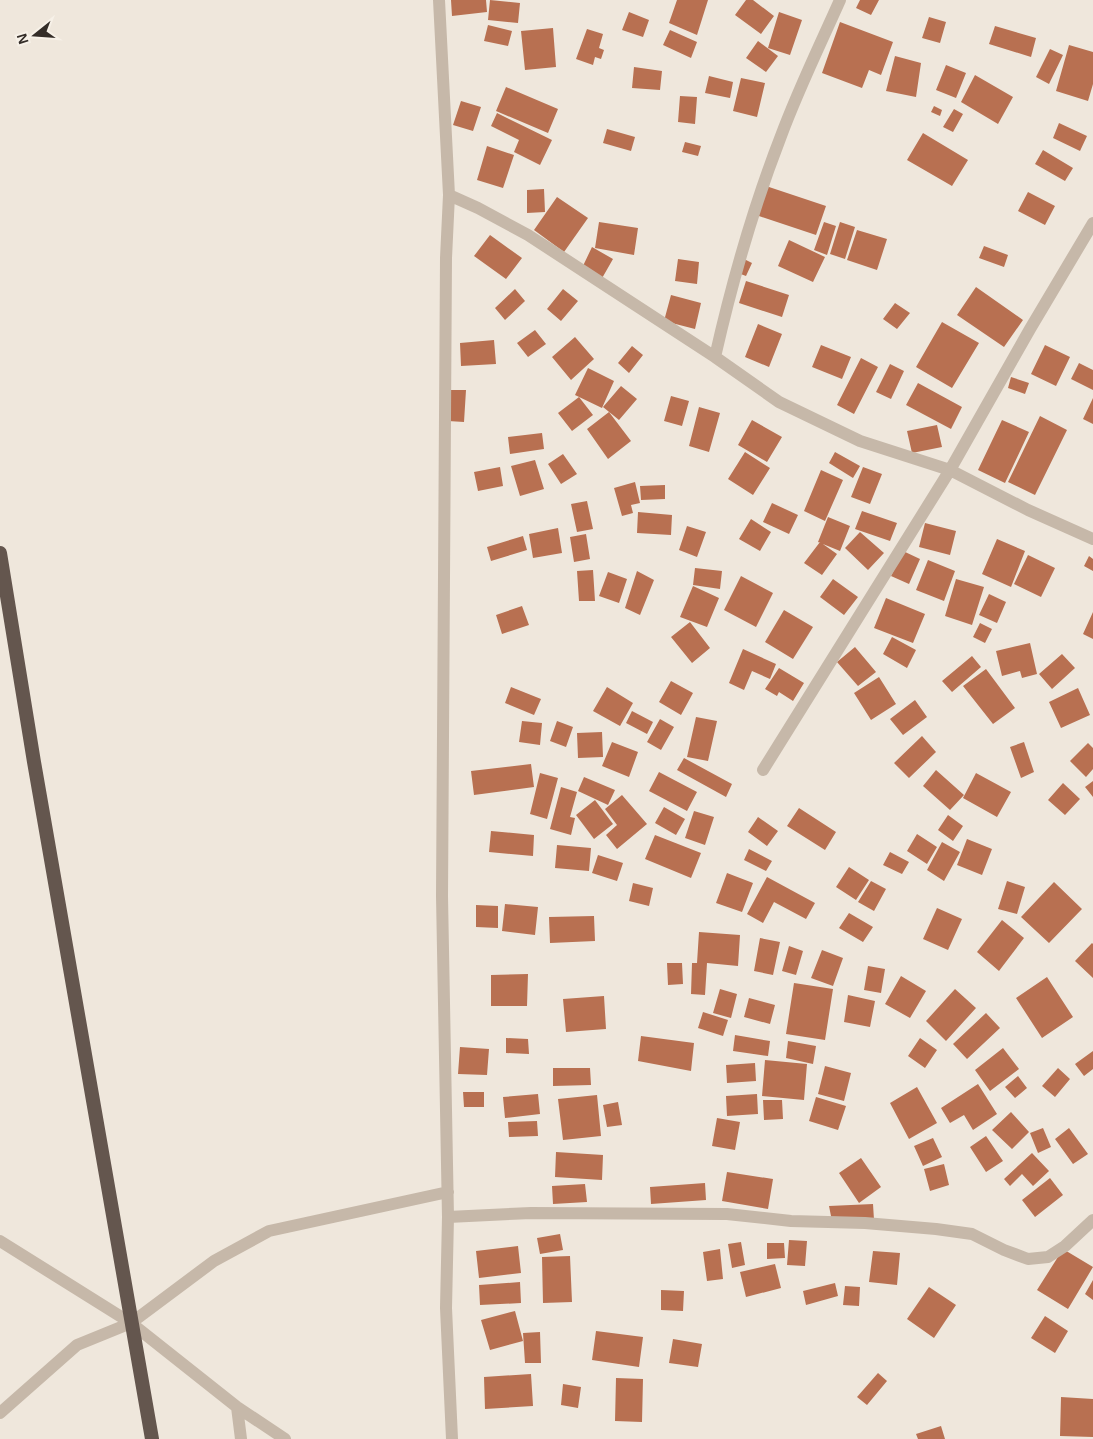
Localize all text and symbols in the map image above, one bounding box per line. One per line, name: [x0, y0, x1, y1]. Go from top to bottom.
north arrow: [10, 10, 60, 60]
text: N: [13, 32, 32, 46]

